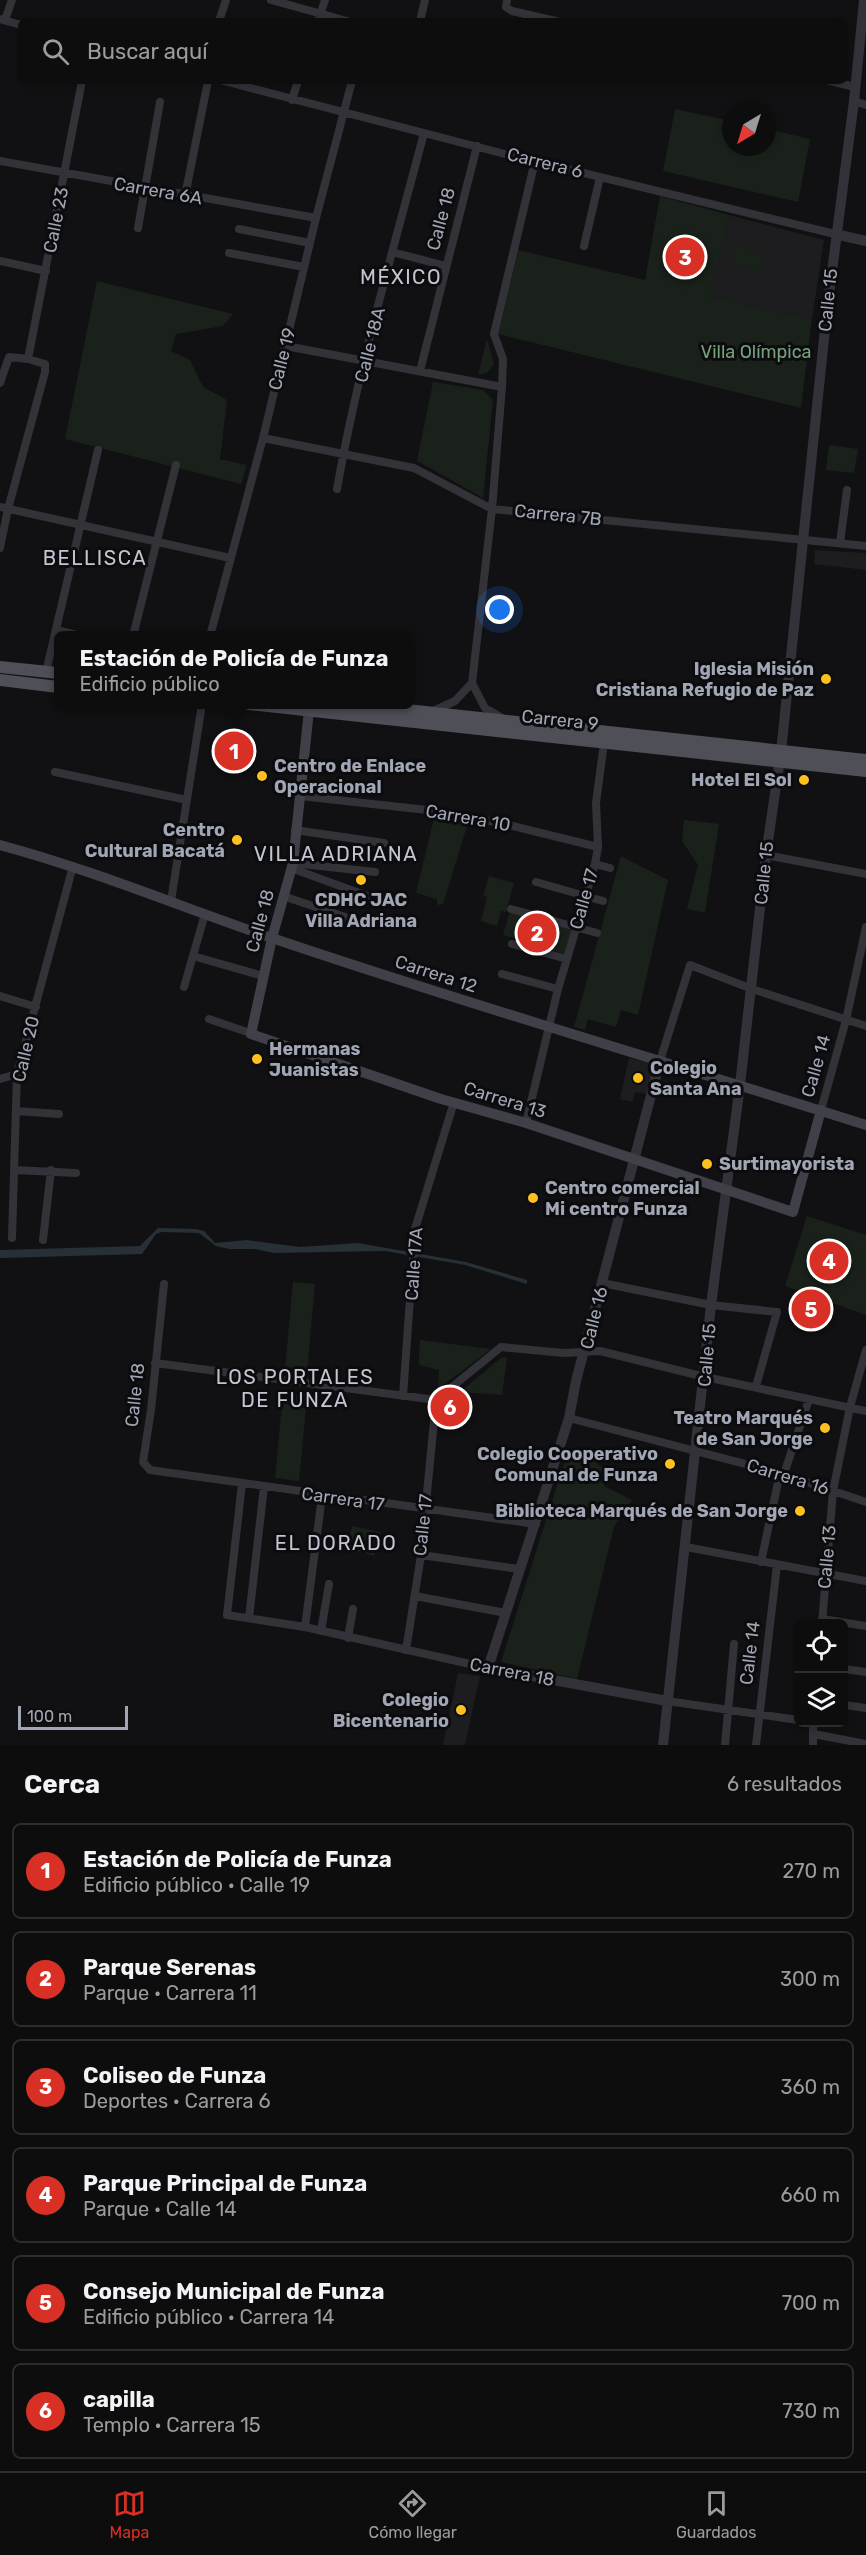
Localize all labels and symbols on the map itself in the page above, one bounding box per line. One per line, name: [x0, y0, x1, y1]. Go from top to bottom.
north arrow: [722, 102, 776, 156]
street label: Carrera 6: [505, 143, 585, 183]
street label: Carrera 6A: [112, 172, 204, 210]
street label: Calle 23: [39, 185, 73, 255]
street label: Calle 18: [422, 185, 460, 253]
pin: 3: [666, 234, 704, 280]
district label: MÉXICO: [360, 265, 442, 289]
street label: Calle 15: [814, 267, 842, 333]
street label: Calle 18A: [350, 305, 390, 385]
street label: Calle 19: [264, 326, 300, 392]
park label: Villa Olímpica: [700, 341, 812, 363]
street label: Carrera 7B: [513, 499, 603, 531]
district label: BELLISCA: [43, 546, 147, 570]
your location: [485, 595, 514, 624]
place label: Iglesia Misión Cristiana Refugio de Paz: [596, 658, 814, 701]
marker: Iglesia Misión Cristiana Refugio de Paz: [819, 672, 833, 686]
street label: Carrera 9: [520, 705, 600, 735]
pin: 1: [214, 728, 254, 774]
place label: Centro de Enlace Operacional: [274, 755, 426, 798]
marker: Centro de Enlace Operacional: [255, 769, 269, 783]
place label: Hotel El Sol: [691, 769, 792, 791]
marker: Hotel El Sol: [797, 773, 811, 787]
street label: Carrera 10: [424, 800, 512, 836]
place label: Centro Cultural Bacatá: [85, 819, 225, 862]
marker: Centro Cultural Bacatá: [230, 833, 244, 847]
street label: Calle 15: [750, 840, 778, 906]
district label: VILLA ADRIANA: [254, 842, 418, 866]
street label: Calle 17: [565, 866, 603, 932]
marker: CDHC JAC Villa Adriana: [354, 873, 368, 887]
street label: Calle 18: [241, 887, 279, 955]
place label: CDHC JAC Villa Adriana: [305, 889, 417, 932]
pin: 2: [518, 910, 556, 956]
street label: Carrera 12: [392, 950, 480, 998]
street label: Calle 20: [8, 1014, 44, 1084]
street label: Calle 14: [797, 1032, 835, 1100]
place label: Hermanas Juanistas: [269, 1038, 361, 1081]
marker: Hermanas Juanistas: [250, 1052, 264, 1066]
place label: Colegio Santa Ana: [650, 1057, 742, 1100]
marker: Colegio Santa Ana: [631, 1071, 645, 1085]
street label: Carrera 13: [461, 1077, 549, 1123]
place label: Surtimayorista: [719, 1153, 855, 1175]
marker: Surtimayorista: [700, 1157, 714, 1171]
place label: Centro comercial Mi centro Funza: [545, 1177, 700, 1220]
marker: Centro comercial Mi centro Funza: [526, 1191, 540, 1205]
street label: Calle 17A: [400, 1227, 428, 1301]
pin: 4: [810, 1238, 848, 1284]
street label: Calle 16: [576, 1284, 612, 1352]
pin: 5: [792, 1286, 830, 1332]
street label: Calle 15: [693, 1322, 721, 1388]
street label: Calle 18: [121, 1362, 149, 1428]
district label: LOS PORTALES DE FUNZA: [216, 1365, 374, 1412]
pin: 6: [430, 1384, 470, 1430]
place label: Teatro Marqués de San Jorge: [674, 1407, 813, 1450]
marker: Teatro Marqués de San Jorge: [818, 1421, 832, 1435]
place label: Colegio Cooperativo Comunal de Funza: [477, 1443, 658, 1486]
street label: Carrera 16: [744, 1454, 832, 1500]
marker: Colegio Cooperativo Comunal de Funza: [663, 1457, 677, 1471]
street label: Carrera 17: [300, 1482, 386, 1516]
street label: Calle 17: [409, 1493, 437, 1557]
place label: Biblioteca Marqués de San Jorge: [495, 1500, 788, 1522]
marker: Biblioteca Marqués de San Jorge: [793, 1504, 807, 1518]
street label: Calle 13: [813, 1524, 841, 1590]
district label: EL DORADO: [275, 1531, 397, 1555]
street label: Calle 14: [735, 1620, 765, 1686]
street label: Carrera 18: [468, 1653, 556, 1691]
place label: Colegio Bicentenario: [333, 1689, 449, 1732]
scale bar: [18, 1703, 128, 1730]
marker: Colegio Bicentenario: [454, 1703, 468, 1717]

